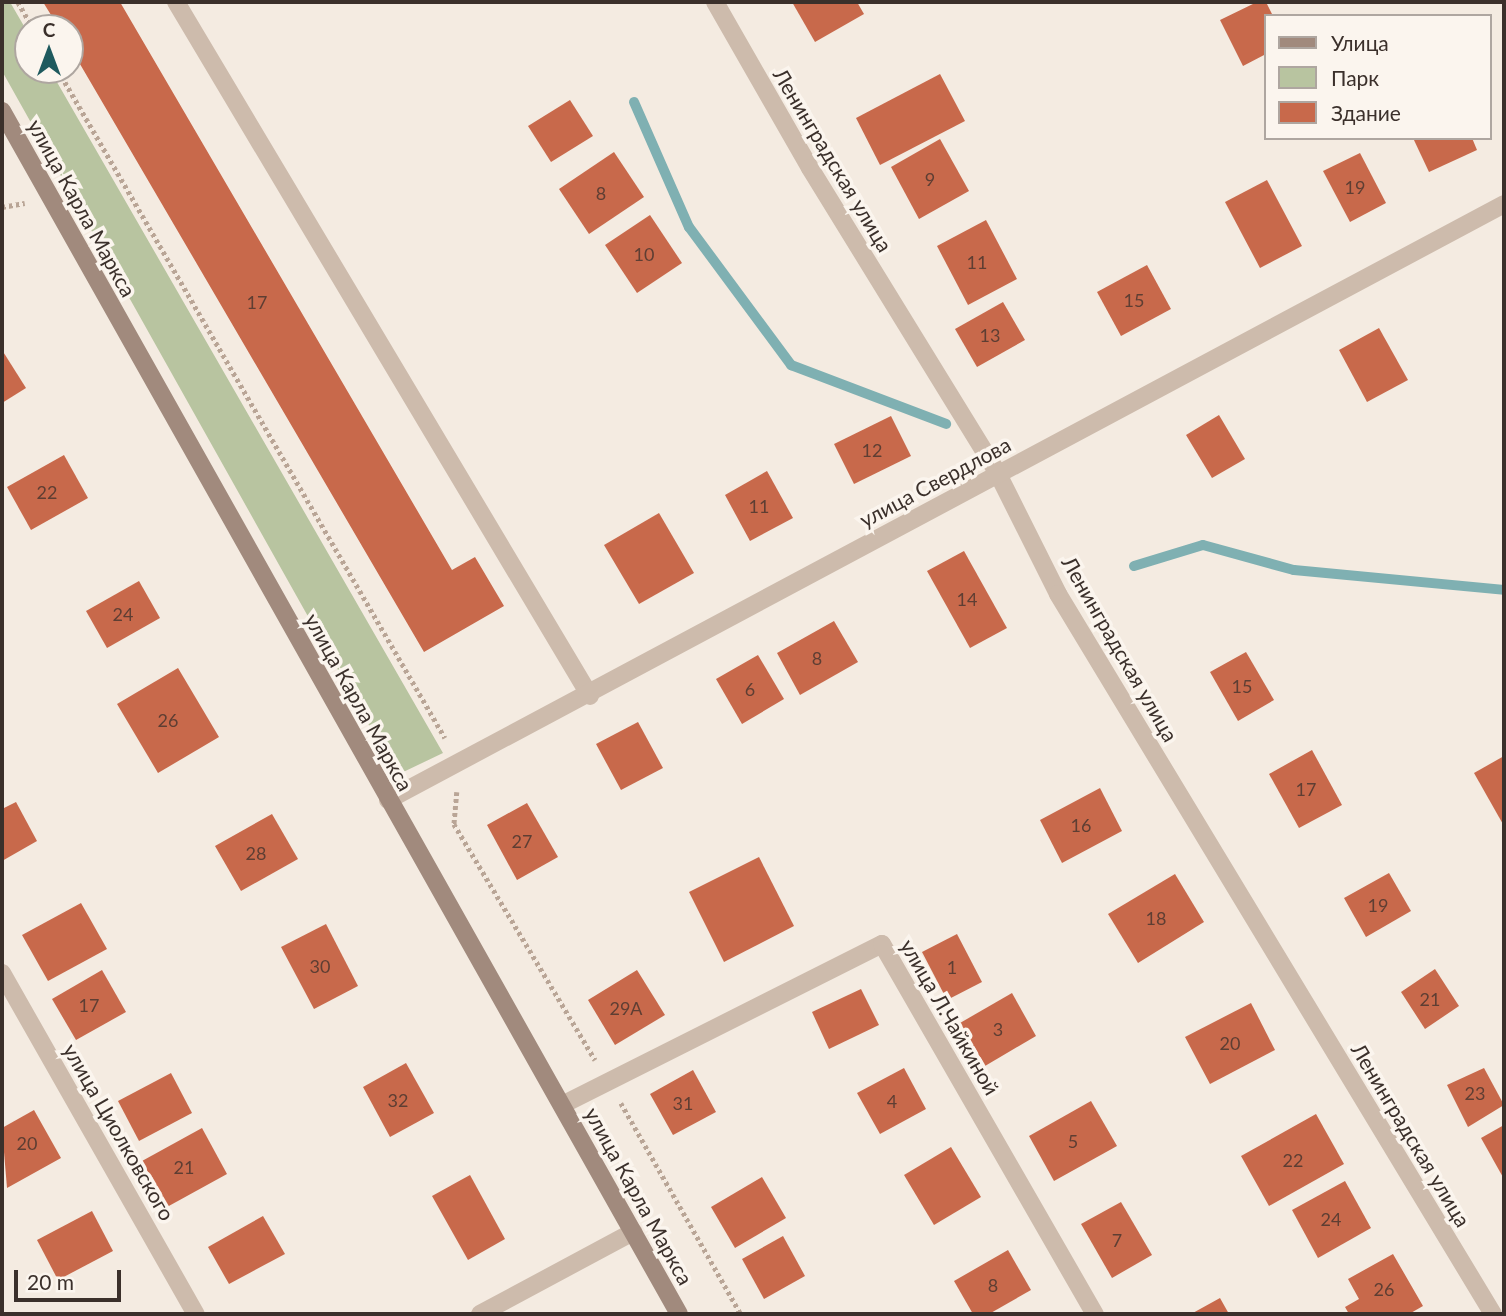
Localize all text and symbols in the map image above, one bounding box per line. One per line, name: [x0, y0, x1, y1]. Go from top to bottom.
north arrow: [14, 14, 84, 84]
legend: [1264, 14, 1492, 140]
text: С: [43, 18, 55, 41]
text: Улица: [1331, 30, 1389, 55]
street label: Ленинградская улица: [768, 64, 898, 256]
text: Парк: [1331, 65, 1379, 90]
text: Здание: [1331, 100, 1401, 125]
street label: улица Карла Маркса: [23, 115, 141, 301]
house number: 9: [925, 168, 935, 190]
house number: 19: [1345, 176, 1365, 198]
house number: 8: [596, 182, 606, 204]
house number: 10: [634, 243, 654, 265]
house number: 11: [967, 251, 987, 273]
house number: 15: [1124, 289, 1144, 311]
house number: 17: [247, 291, 267, 313]
house number: 13: [980, 324, 1000, 346]
street label: улица Свердлова: [855, 432, 1015, 532]
house number: 12: [862, 439, 882, 461]
house number: 22: [37, 481, 57, 503]
house number: 11: [749, 495, 769, 517]
street label: Ленинградская улица: [1057, 552, 1183, 746]
house number: 14: [957, 588, 977, 610]
house number: 24: [113, 603, 133, 625]
street label: улица Карла Маркса: [300, 609, 418, 795]
house number: 8: [812, 647, 822, 669]
house number: 15: [1232, 675, 1252, 697]
house number: 6: [745, 678, 755, 700]
house number: 26: [158, 709, 178, 731]
house number: 17: [1296, 778, 1316, 800]
house number: 16: [1071, 814, 1091, 836]
house number: 27: [512, 830, 532, 852]
house number: 28: [246, 842, 266, 864]
house number: 19: [1368, 894, 1388, 916]
house number: 18: [1146, 907, 1166, 929]
street label: улица Л.Чайкиной: [895, 935, 1005, 1099]
house number: 30: [310, 955, 330, 977]
house number: 1: [947, 956, 957, 978]
house number: 21: [1420, 988, 1440, 1010]
house number: 17: [79, 994, 99, 1016]
house number: 29А: [609, 997, 643, 1019]
house number: 3: [993, 1018, 1003, 1040]
house number: 20: [1220, 1032, 1240, 1054]
street label: улица Циолковского: [58, 1039, 180, 1225]
street label: Ленинградская улица: [1346, 1039, 1476, 1231]
house number: 23: [1465, 1082, 1485, 1104]
house number: 32: [388, 1089, 408, 1111]
house number: 4: [887, 1090, 897, 1112]
house number: 31: [673, 1092, 693, 1114]
street label: улица Карла Маркса: [580, 1103, 698, 1289]
house number: 5: [1068, 1130, 1078, 1152]
house number: 20: [17, 1132, 37, 1154]
house number: 22: [1283, 1149, 1303, 1171]
house number: 21: [174, 1156, 194, 1178]
house number: 24: [1321, 1208, 1341, 1230]
house number: 7: [1112, 1229, 1122, 1251]
scale bar: [18, 1256, 124, 1300]
text: 20 m: [27, 1269, 74, 1294]
house number: 8: [988, 1274, 998, 1296]
house number: 26: [1374, 1278, 1394, 1300]

